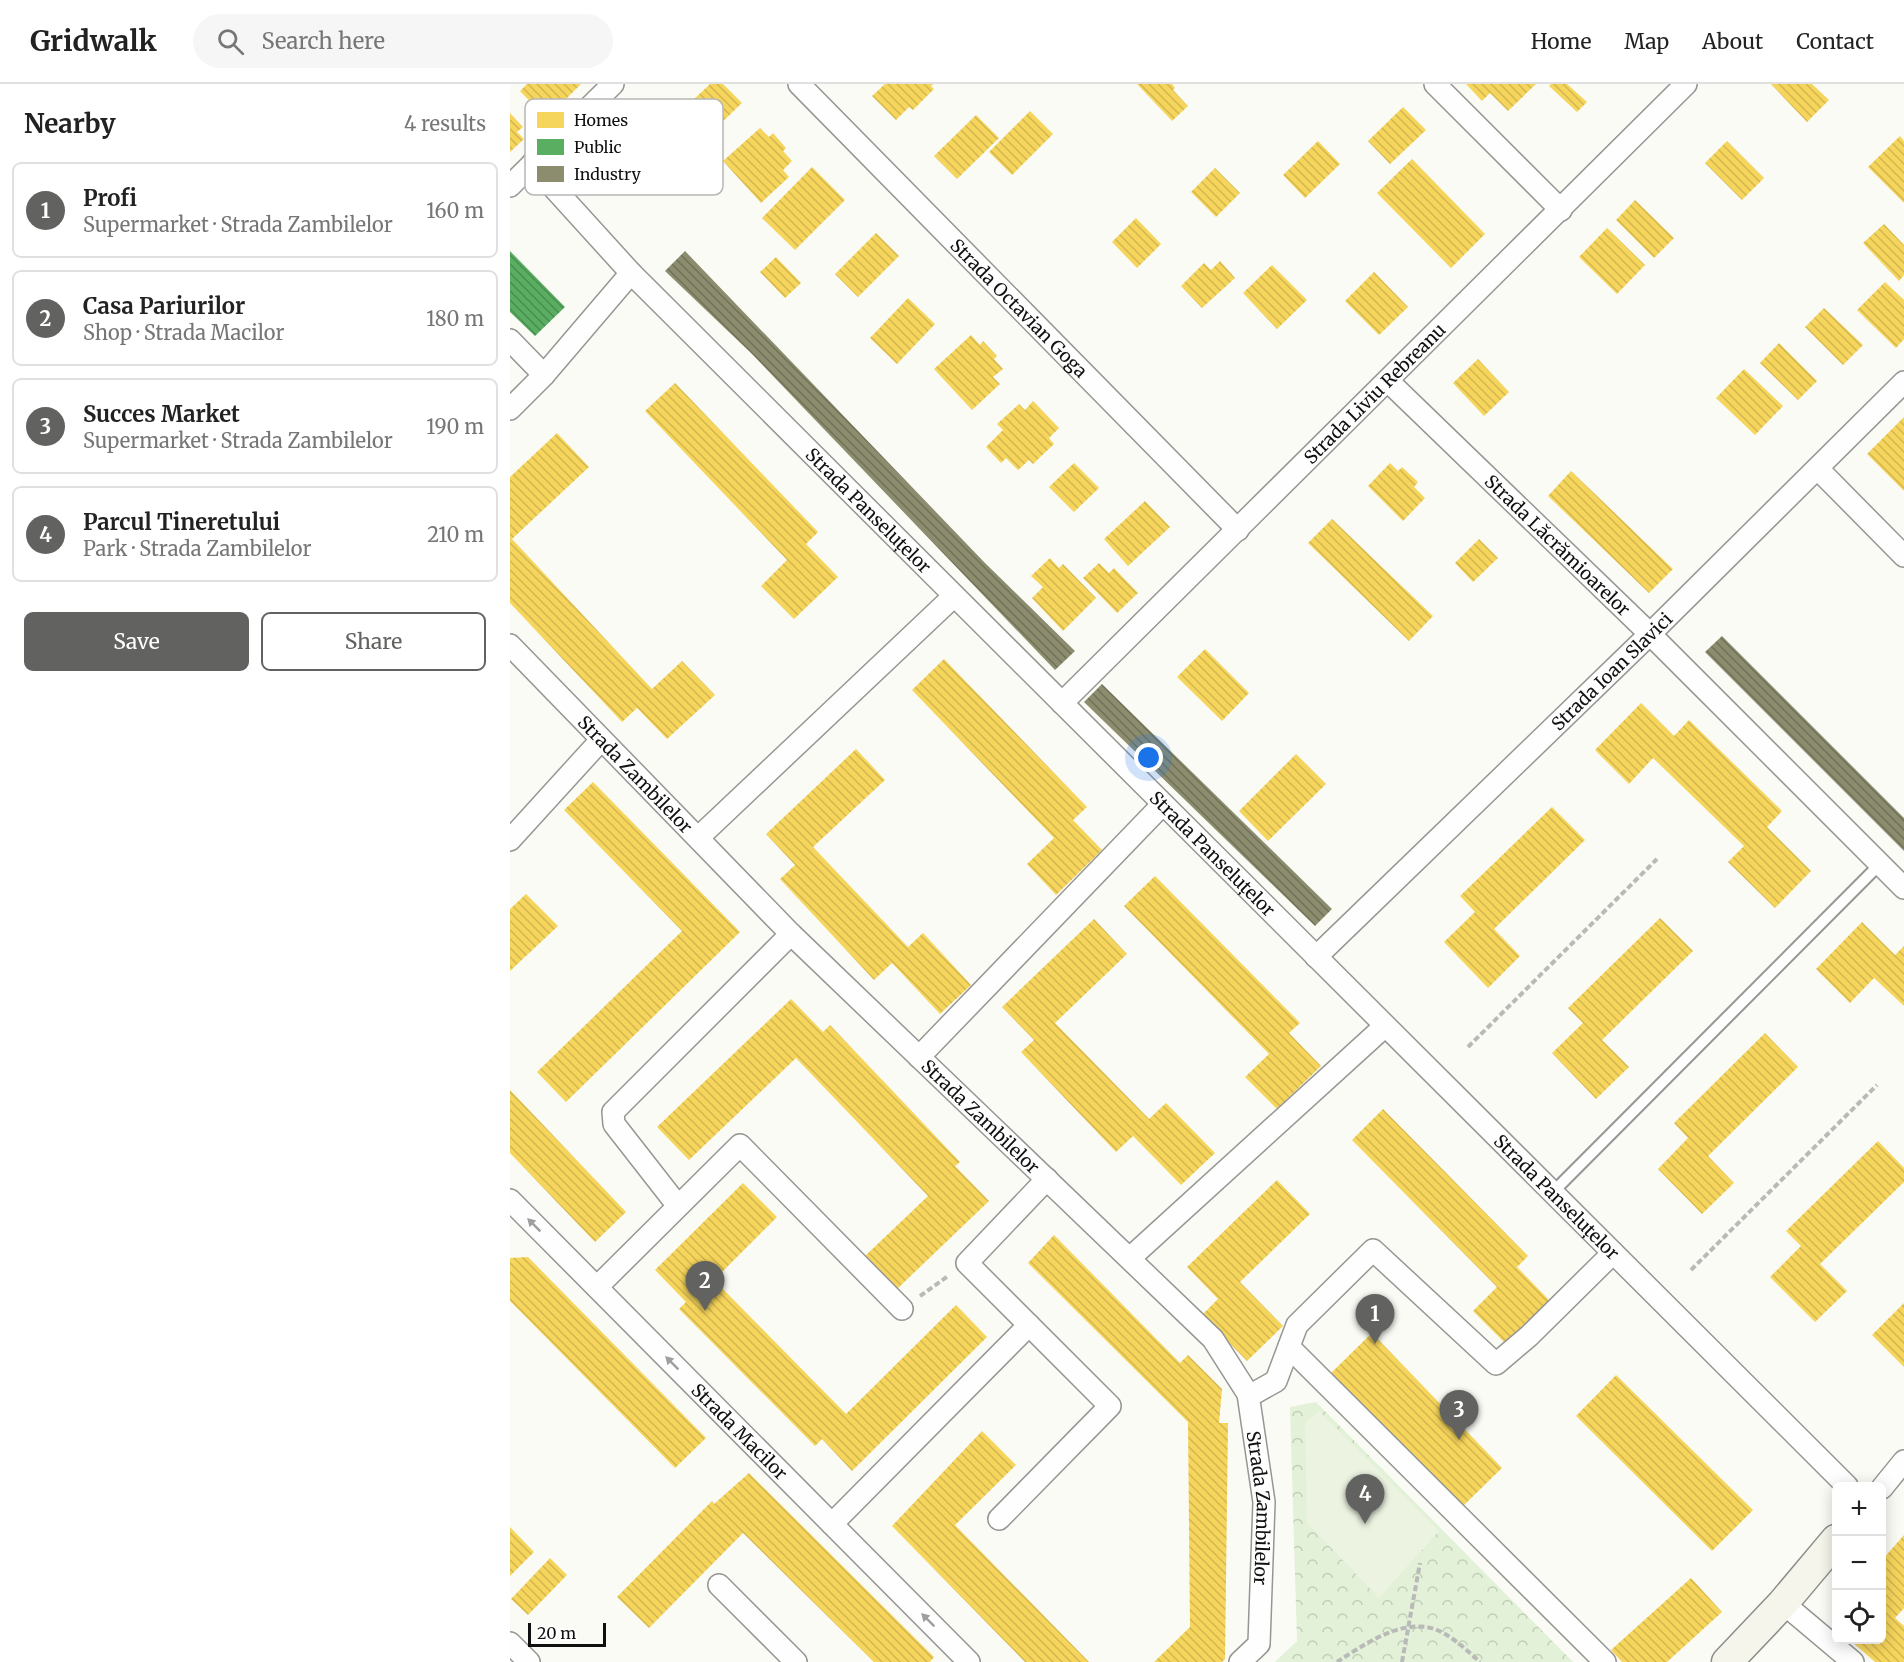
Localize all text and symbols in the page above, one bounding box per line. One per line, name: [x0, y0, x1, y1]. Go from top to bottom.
search box: [193, 14, 613, 68]
text: Gridwalk: [30, 23, 157, 59]
icon: search: [214, 25, 247, 58]
text: Search here: [262, 27, 385, 55]
text: Home: [1531, 28, 1591, 55]
text: Map: [1624, 28, 1669, 55]
text: About: [1702, 28, 1763, 55]
text: Contact: [1796, 28, 1874, 55]
legend: [525, 99, 723, 195]
text: Nearby: [24, 107, 116, 140]
text: Homes: [574, 110, 628, 130]
text: 4 results: [404, 111, 486, 136]
text: Public: [574, 137, 622, 157]
text: Industry: [574, 164, 642, 184]
text: Profi: [83, 184, 137, 212]
text: 1: [41, 198, 50, 223]
text: 160 m: [426, 198, 484, 223]
text: Supermarket · Strada Zambilelor: [83, 212, 393, 237]
street label: Strada Octavian Goga: [946, 233, 1093, 382]
text: Casa Pariurilor: [83, 292, 245, 320]
text: 2: [40, 306, 51, 331]
text: 180 m: [426, 306, 484, 331]
street label: Strada Liviu Rebreanu: [1299, 318, 1450, 468]
text: Shop · Strada Macilor: [83, 320, 284, 345]
text: Succes Market: [83, 400, 240, 428]
text: 3: [40, 414, 51, 439]
text: 190 m: [426, 414, 484, 439]
text: Supermarket · Strada Zambilelor: [83, 428, 393, 453]
street label: Strada Panseluțelor: [801, 443, 936, 578]
street label: Strada Lăcrămioarelor: [1480, 469, 1635, 620]
text: Parcul Tineretului: [83, 508, 280, 536]
text: 4: [39, 522, 52, 547]
text: 210 m: [427, 522, 484, 547]
text: Park · Strada Zambilelor: [83, 536, 311, 561]
street label: Strada Ioan Slavici: [1546, 607, 1677, 735]
button: Save: [24, 612, 249, 671]
button: Share: [261, 612, 486, 671]
street label: Strada Zambilelor: [573, 710, 698, 838]
your location: [1134, 743, 1163, 772]
street label: Strada Panseluțelor: [1145, 786, 1280, 921]
street label: Strada Zambilelor: [917, 1054, 1045, 1178]
street label: Strada Panseluțelor: [1489, 1129, 1624, 1264]
one-way arrow: [528, 1218, 542, 1232]
pin: 2: [686, 1262, 724, 1311]
pin: 1: [1356, 1294, 1394, 1344]
one-way arrow: [665, 1356, 679, 1370]
street label: Strada Macilor: [687, 1378, 793, 1484]
pin: 3: [1440, 1390, 1478, 1440]
street label: Strada Zambilelor: [1242, 1429, 1275, 1586]
pin: 4: [1346, 1474, 1384, 1524]
map controls: [1832, 1482, 1886, 1644]
button: +: [1832, 1482, 1886, 1536]
button: −: [1832, 1536, 1886, 1590]
button: locate: [1832, 1590, 1886, 1644]
one-way arrow: [921, 1614, 935, 1628]
scale bar: [528, 1620, 606, 1648]
text: 20 m: [537, 1623, 576, 1643]

